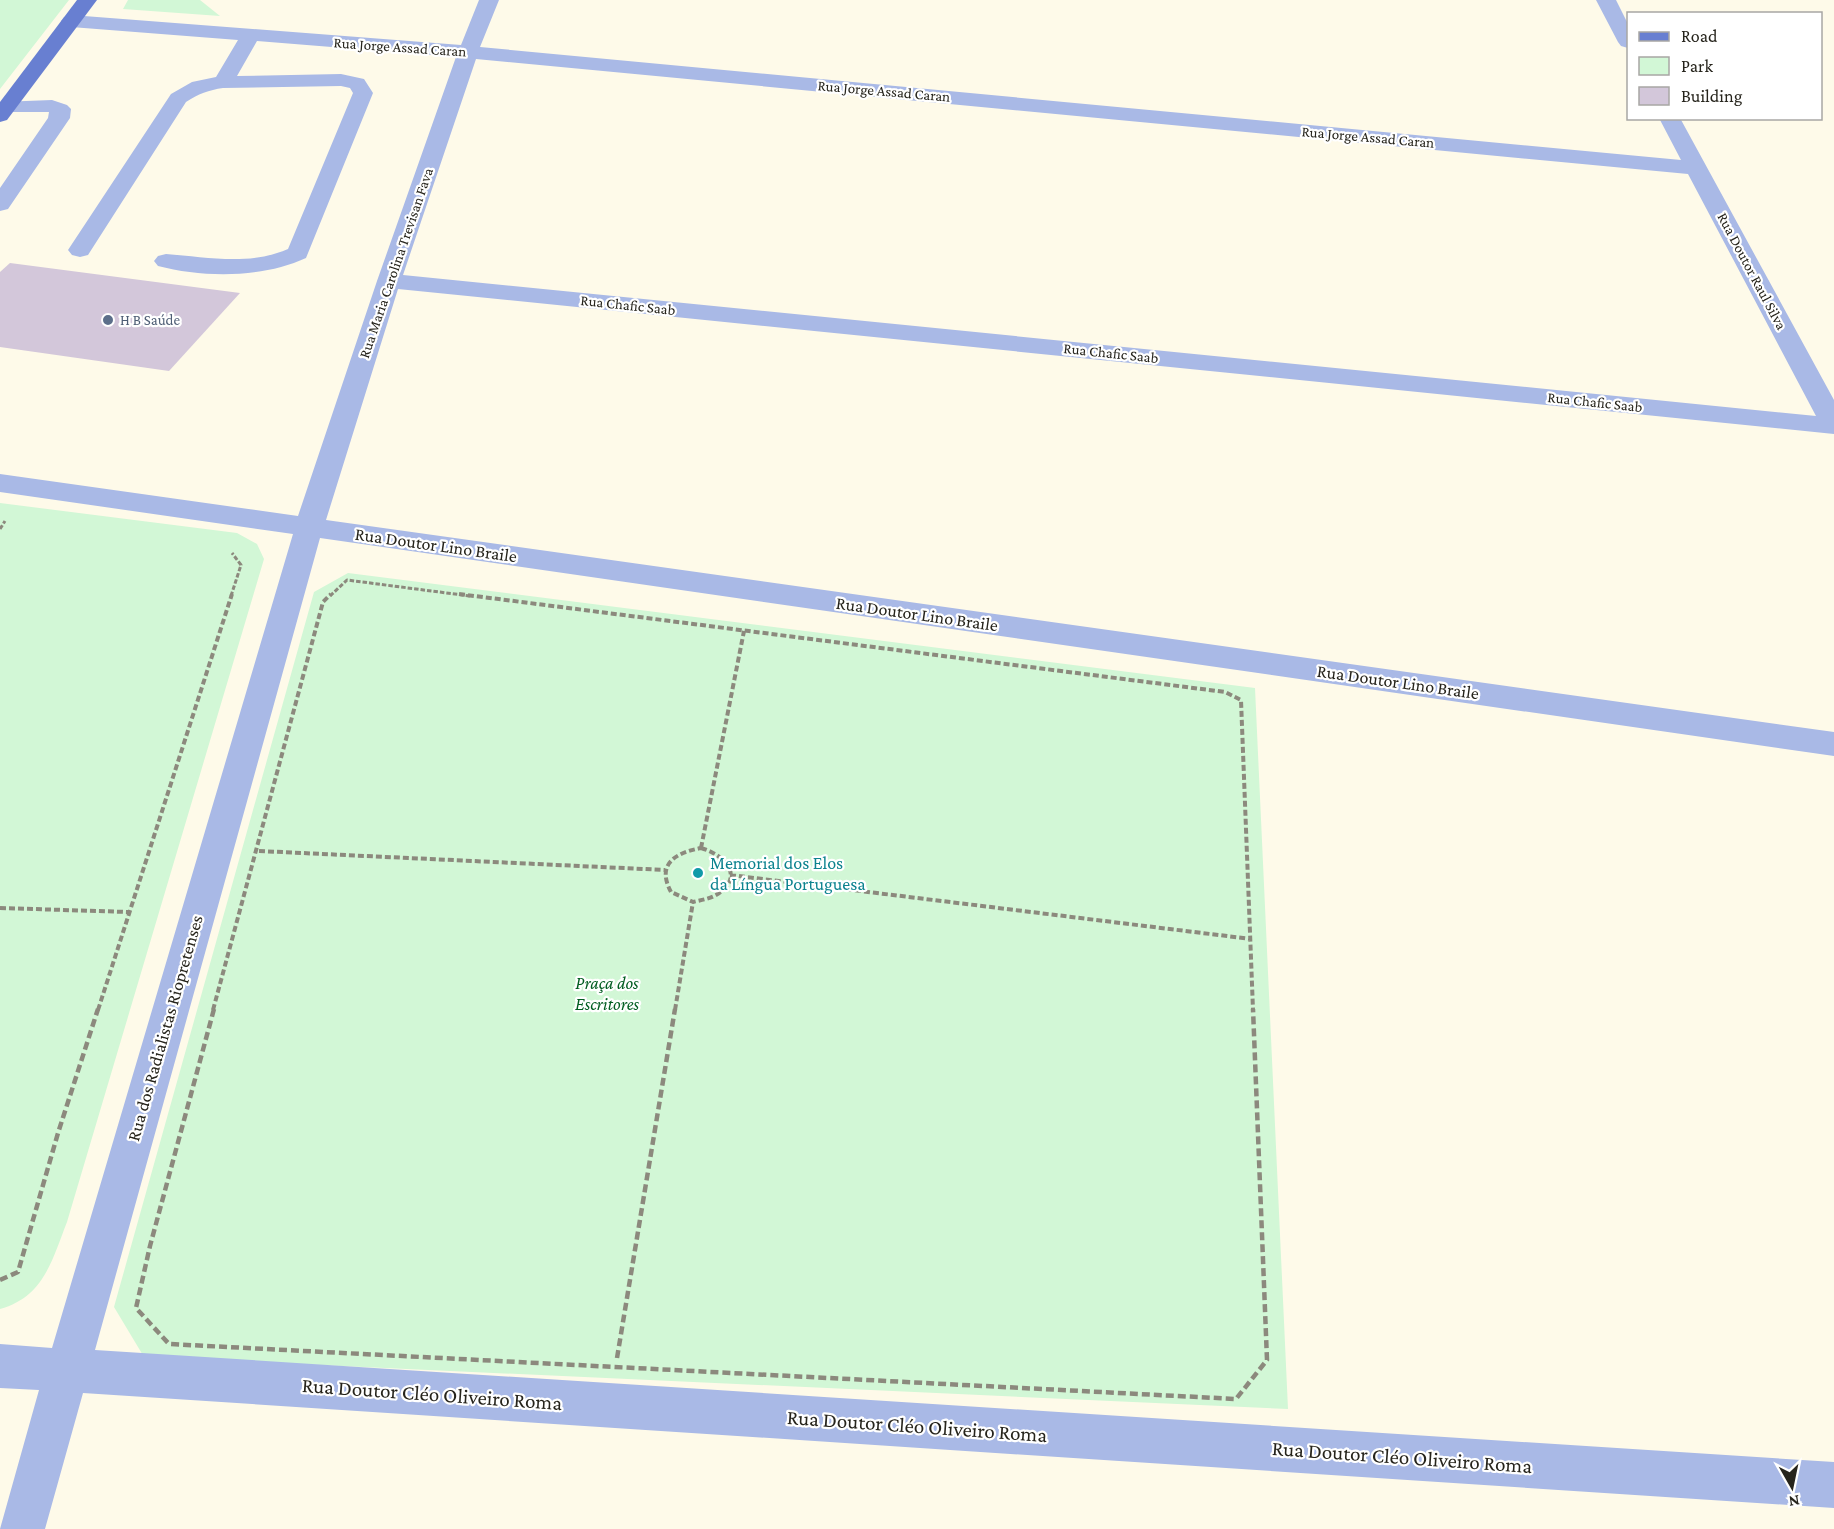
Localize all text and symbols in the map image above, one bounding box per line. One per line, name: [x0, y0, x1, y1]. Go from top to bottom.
legend: [1627, 12, 1822, 120]
text: Road: [1681, 26, 1718, 46]
street label: Rua Jorge Assad Caran: [333, 34, 467, 61]
text: Park: [1681, 56, 1713, 76]
street label: Rua Jorge Assad Caran: [817, 77, 951, 106]
text: Building: [1681, 86, 1743, 106]
street label: Rua Jorge Assad Caran: [1301, 123, 1435, 152]
street label: Rua Maria Carolina Trevisan Fava: [356, 166, 436, 360]
street label: Rua Doutor Raul Silva: [1714, 210, 1790, 332]
street label: Rua Chafic Saab: [580, 292, 677, 318]
place label: H B Saúde: [120, 312, 180, 328]
marker: H B Saúde: [101, 313, 115, 327]
street label: Rua Chafic Saab: [1063, 340, 1160, 366]
street label: Rua Chafic Saab: [1547, 389, 1644, 415]
street label: Rua Doutor Lino Braile: [354, 524, 518, 566]
street label: Rua Doutor Lino Braile: [835, 593, 999, 635]
street label: Rua Doutor Lino Braile: [1316, 661, 1480, 703]
place label: Memorial dos Elos da Língua Portuguesa: [710, 853, 866, 894]
marker: Memorial dos Elos da Língua Portuguesa: [691, 866, 705, 880]
street label: Rua dos Radialistas Riopretenses: [123, 913, 207, 1143]
park label: Praça dos Escritores: [575, 973, 639, 1014]
street label: Rua Doutor Cléo Oliveiro Roma: [301, 1373, 563, 1415]
street label: Rua Doutor Cléo Oliveiro Roma: [786, 1405, 1048, 1447]
street label: Rua Doutor Cléo Oliveiro Roma: [1271, 1436, 1533, 1478]
north arrow: [1762, 1457, 1822, 1517]
text: N: [1787, 1492, 1801, 1511]

